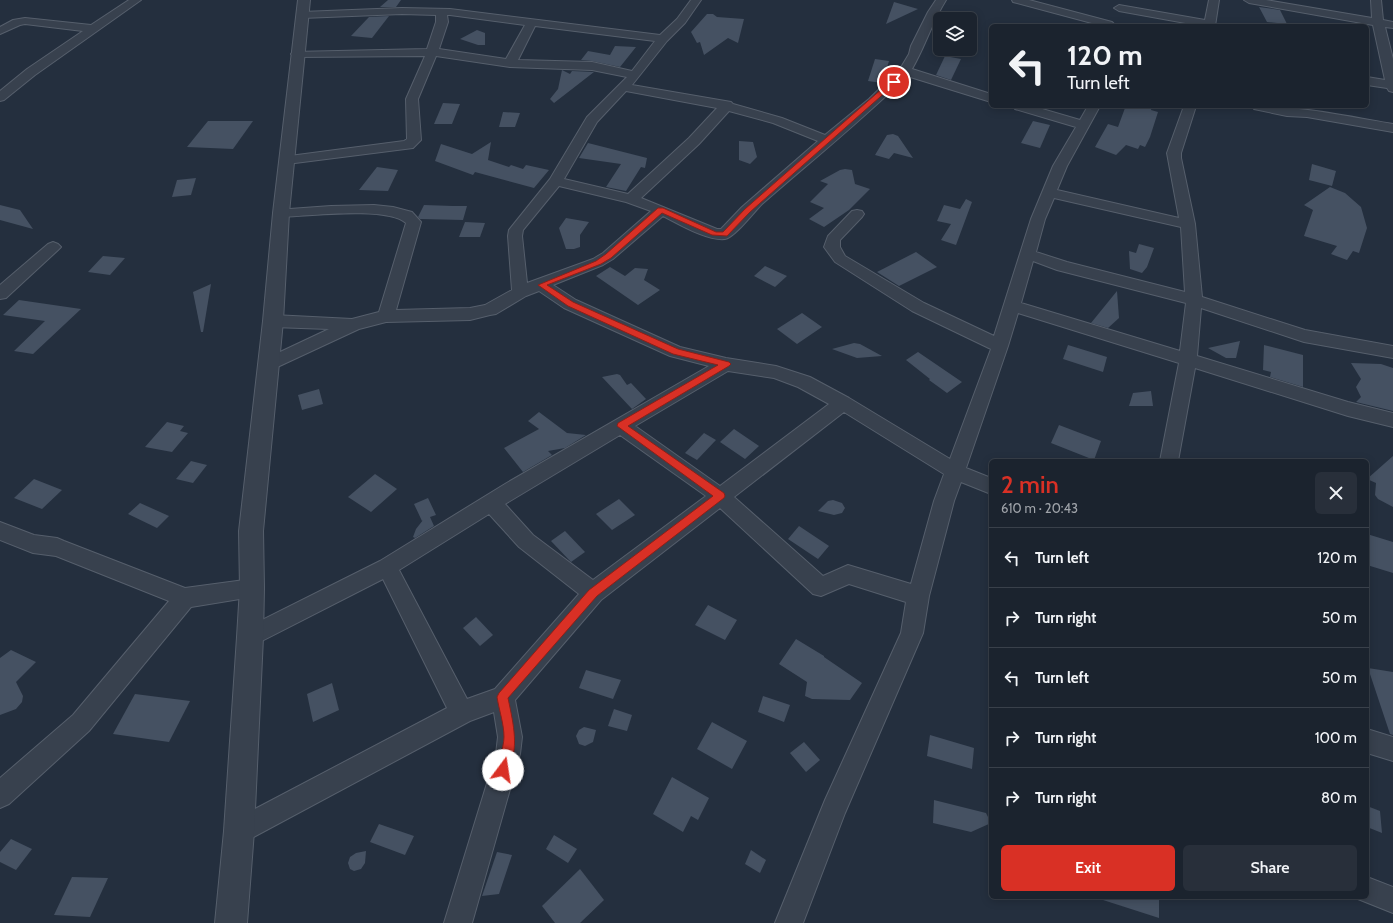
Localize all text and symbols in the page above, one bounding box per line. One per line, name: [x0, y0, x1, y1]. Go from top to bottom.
map controls: [933, 12, 977, 56]
button: layers: [933, 12, 977, 56]
text: 120 m: [1067, 38, 1143, 72]
icon: left: [1001, 40, 1053, 92]
pin: [877, 65, 911, 99]
icon: arrive: [883, 71, 905, 93]
text: Turn left: [1067, 72, 1130, 94]
text: 2 min: [1001, 470, 1059, 499]
button: close: [1315, 472, 1357, 514]
text: 610 m · 20:43: [1001, 500, 1078, 516]
icon: left: [1001, 547, 1023, 569]
text: Turn left: [1035, 549, 1089, 567]
text: 120 m: [1317, 549, 1357, 567]
icon: right: [1001, 607, 1023, 629]
text: Turn right: [1035, 609, 1096, 627]
text: 50 m: [1322, 609, 1357, 627]
icon: left: [1001, 667, 1023, 689]
text: Turn left: [1035, 669, 1089, 687]
text: 50 m: [1322, 669, 1357, 687]
icon: right: [1001, 727, 1023, 749]
text: Turn right: [1035, 729, 1096, 747]
text: 100 m: [1315, 729, 1357, 747]
position arrow: [482, 749, 524, 791]
icon: right: [1001, 787, 1023, 809]
text: Turn right: [1035, 789, 1096, 807]
text: 80 m: [1321, 789, 1357, 807]
button: Exit: [1001, 845, 1175, 891]
button: Share: [1183, 845, 1357, 891]

